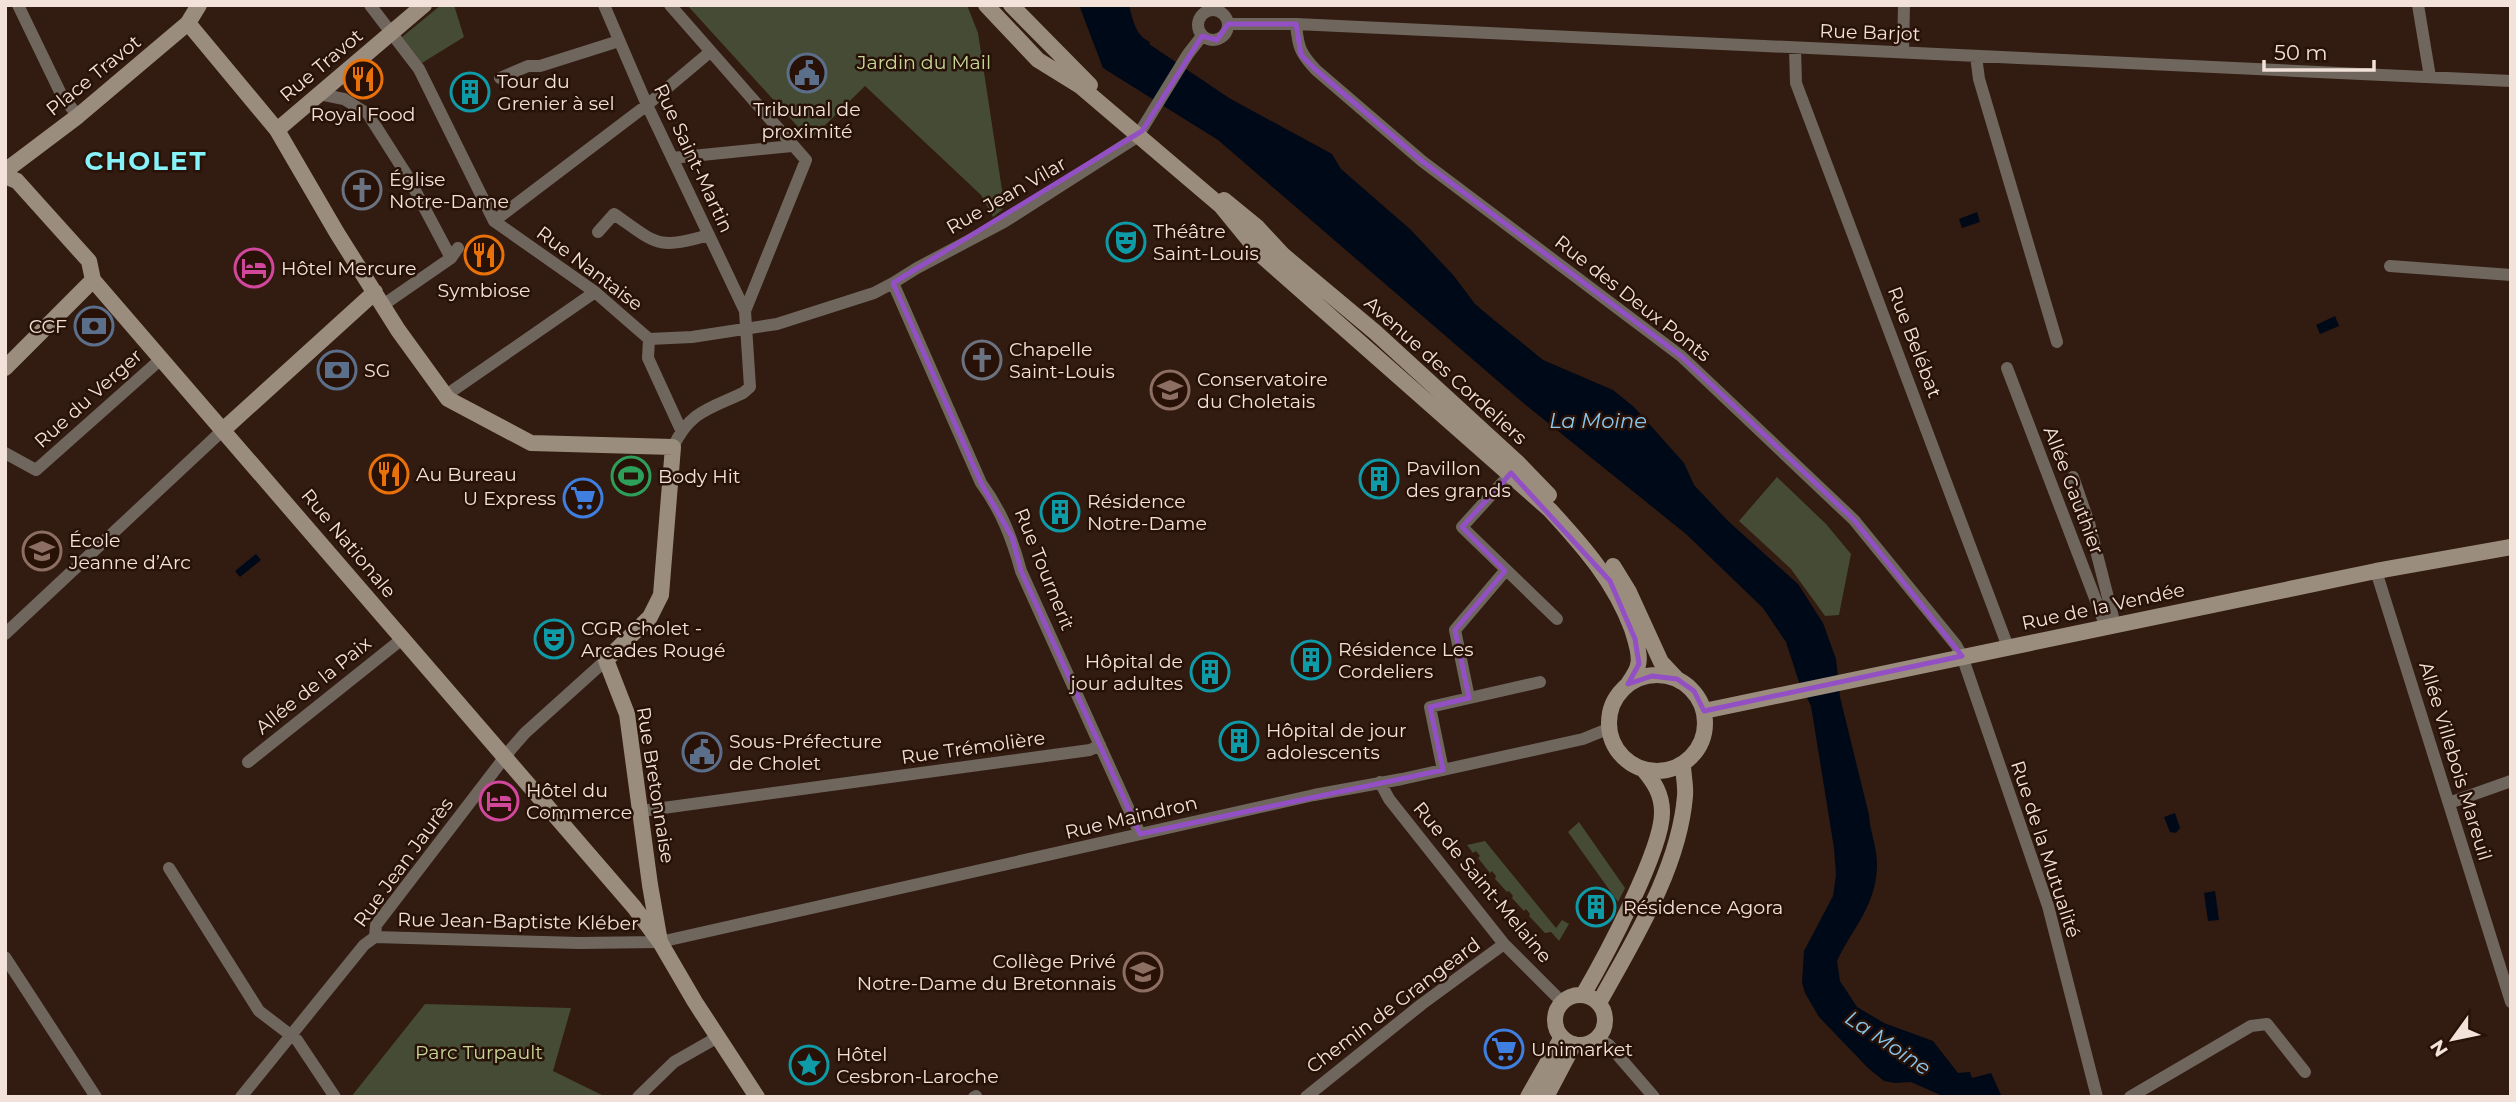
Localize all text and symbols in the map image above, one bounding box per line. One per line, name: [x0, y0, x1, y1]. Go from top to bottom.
street label: Rue Barjot: [1819, 19, 1921, 46]
street label: Rue Travot: [275, 24, 368, 107]
scale bar: [2264, 28, 2374, 72]
street label: Place Travot: [41, 30, 145, 121]
text: 50 m: [2274, 40, 2328, 65]
park label: Jardin du Mail: [856, 51, 991, 74]
public building icon: Tribunal de proximité: [786, 52, 828, 94]
restaurant icon: Royal Food: [342, 58, 384, 100]
place label: Tour du Grenier à sel: [497, 70, 615, 115]
building icon: Tour du Grenier à sel: [449, 71, 491, 113]
street label: Rue Saint-Martin: [649, 80, 738, 236]
place label: Tribunal de proximité: [753, 98, 861, 143]
place label: Royal Food: [311, 103, 416, 126]
district label: CHOLET: [85, 145, 208, 177]
street label: Rue Jean Vilar: [942, 152, 1070, 239]
place label: Église Notre-Dame: [389, 168, 509, 213]
church icon: Église Notre-Dame: [341, 169, 383, 211]
place label: Théâtre Saint-Louis: [1153, 220, 1259, 265]
street label: Rue Nantaise: [532, 221, 647, 316]
theatre icon: Théâtre Saint-Louis: [1105, 221, 1147, 263]
street label: Rue des Deux Ponts: [1550, 230, 1715, 366]
restaurant icon: Symbiose: [463, 234, 505, 276]
hotel icon: Hôtel Mercure: [233, 247, 275, 289]
place label: Hôtel Mercure: [281, 257, 417, 280]
place label: Symbiose: [438, 279, 530, 302]
street label: Rue Belébat: [1883, 283, 1946, 401]
street label: Avenue des Cordeliers: [1360, 291, 1532, 449]
bank icon: CCF: [73, 305, 115, 347]
place label: CCF: [29, 315, 67, 338]
place label: Chapelle Saint-Louis: [1009, 338, 1115, 383]
church icon: Chapelle Saint-Louis: [961, 339, 1003, 381]
street label: Rue du Verger: [30, 344, 147, 453]
bank icon: SG: [316, 349, 358, 391]
place label: SG: [364, 359, 390, 382]
place label: Conservatoire du Choletais: [1197, 368, 1328, 413]
school or university icon: Conservatoire du Choletais: [1149, 369, 1191, 411]
water label: La Moine: [1549, 408, 1647, 433]
street label: Allée Gauthier: [2039, 423, 2108, 557]
restaurant icon: Au Bureau: [368, 453, 410, 495]
sports icon: Body Hit: [610, 455, 652, 497]
place label: Pavillon des grands: [1406, 457, 1511, 502]
building icon: Pavillon des grands: [1358, 458, 1400, 500]
place label: Au Bureau: [416, 463, 517, 486]
place label: Body Hit: [658, 465, 741, 488]
supermarket icon: U Express: [562, 477, 604, 519]
street label: Rue Nationale: [296, 484, 401, 602]
place label: U Express: [463, 487, 556, 510]
place label: Résidence Notre-Dame: [1087, 490, 1207, 535]
building icon: Résidence Notre-Dame: [1039, 491, 1081, 533]
street label: Rue Tournerit: [1010, 505, 1080, 634]
place label: École Jeanne d’Arc: [68, 529, 191, 574]
school or university icon: École Jeanne d’Arc: [21, 530, 63, 572]
street label: Rue de la Vendée: [2020, 578, 2187, 635]
place label: CGR Cholet - Arcades Rougé: [581, 617, 725, 662]
theatre icon: CGR Cholet - Arcades Rougé: [533, 618, 575, 660]
street label: Allée de la Paix: [251, 632, 376, 739]
place label: Résidence Les Cordeliers: [1338, 638, 1474, 683]
building icon: Résidence Les Cordeliers: [1290, 639, 1332, 681]
place label: Hôpital de jour adultes: [1069, 650, 1183, 695]
building icon: Hôpital de jour adultes: [1189, 651, 1231, 693]
street label: Allée Villebois Mareuil: [2414, 659, 2497, 863]
street label: Rue Bretonnaise: [632, 705, 679, 865]
place label: Hôpital de jour adolescents: [1266, 719, 1407, 764]
building icon: Hôpital de jour adolescents: [1218, 720, 1260, 762]
street label: Rue Trémolière: [900, 726, 1047, 769]
place label: Sous-Préfecture de Cholet: [729, 730, 882, 775]
public building icon: Sous-Préfecture de Cholet: [681, 731, 723, 773]
street label: Rue de la Mutualité: [2006, 758, 2085, 941]
place label: Hôtel du Commerce: [526, 779, 632, 824]
hotel icon: Hôtel du Commerce: [478, 780, 520, 822]
street label: Rue Maindron: [1063, 791, 1200, 844]
street label: Rue Jean Jaurès: [349, 793, 458, 931]
street label: Rue de Saint-Melaine: [1408, 797, 1557, 968]
building icon: Résidence Agora: [1575, 886, 1617, 928]
place label: Résidence Agora: [1623, 896, 1783, 919]
street label: Rue Jean-Baptiste Kléber: [397, 908, 639, 935]
street label: Chemin de Grangeard: [1302, 933, 1485, 1078]
place label: Collège Privé Notre-Dame du Bretonnais: [857, 950, 1116, 995]
school or university icon: Collège Privé Notre-Dame du Bretonnais: [1122, 951, 1164, 993]
north arrow: [2418, 1004, 2488, 1074]
water label: La Moine: [1841, 1005, 1936, 1080]
supermarket icon: Unimarket: [1483, 1028, 1525, 1070]
text: N: [2425, 1035, 2453, 1061]
place label: Unimarket: [1531, 1038, 1633, 1061]
park label: Parc Turpault: [415, 1041, 543, 1064]
place label: Hôtel Cesbron-Laroche: [836, 1043, 999, 1088]
place icon: Hôtel Cesbron-Laroche: [788, 1044, 830, 1086]

